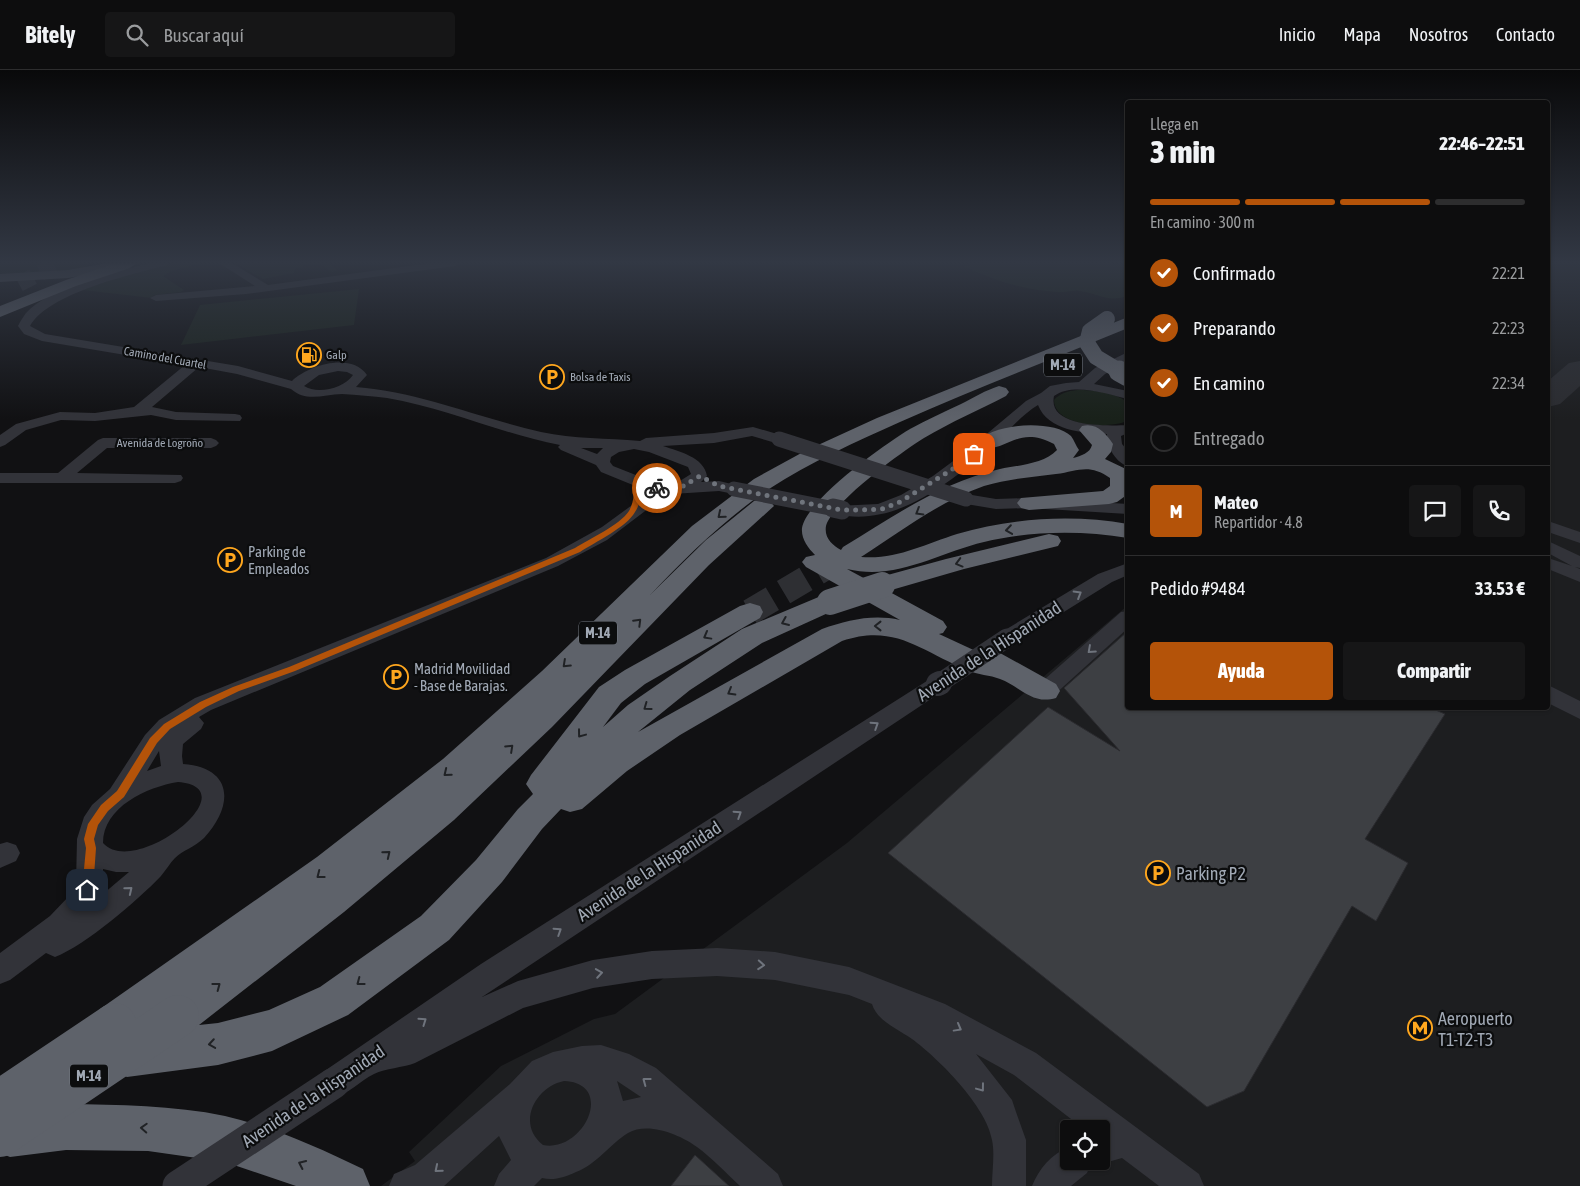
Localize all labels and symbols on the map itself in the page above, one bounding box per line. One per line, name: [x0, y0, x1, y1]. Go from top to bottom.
fuel station icon: Galp: [296, 342, 322, 368]
street label: Camino del Cuartel: [123, 344, 208, 372]
place label: Galp: [326, 348, 347, 362]
road number: M-14: [1044, 354, 1082, 376]
parking icon: Bolsa de Taxis: [539, 364, 565, 390]
place label: Bolsa de Taxis: [570, 370, 631, 384]
pin: [953, 433, 995, 475]
street label: Avenida de Logroño: [117, 436, 204, 450]
courier: [632, 463, 682, 513]
one-way arrow: [916, 505, 925, 515]
one-way arrow: [718, 509, 727, 517]
one-way arrow: [1005, 525, 1014, 535]
place label: Parking de Empleados: [248, 543, 309, 577]
parking icon: Parking de Empleados: [217, 547, 243, 573]
one-way arrow: [955, 557, 964, 568]
one-way arrow: [1073, 591, 1082, 601]
street label: Avenida de la Hispanidad: [913, 597, 1065, 705]
one-way arrow: [781, 615, 790, 626]
one-way arrow: [633, 619, 642, 628]
one-way arrow: [873, 621, 881, 631]
road number: M-14: [579, 622, 617, 644]
one-way arrow: [704, 630, 713, 640]
one-way arrow: [1088, 644, 1097, 653]
one-way arrow: [563, 658, 572, 667]
place label: Madrid Movilidad - Base de Barajas.: [414, 660, 510, 694]
parking icon: Madrid Movilidad - Base de Barajas.: [383, 664, 409, 690]
one-way arrow: [728, 685, 737, 695]
one-way arrow: [644, 701, 653, 710]
one-way arrow: [869, 722, 878, 731]
one-way arrow: [578, 728, 587, 738]
one-way arrow: [504, 745, 513, 754]
one-way arrow: [443, 768, 452, 777]
one-way arrow: [733, 810, 742, 820]
street label: Avenida de la Hispanidad: [573, 817, 725, 925]
one-way arrow: [381, 852, 390, 860]
parking icon: Parking P2: [1145, 860, 1171, 886]
place label: Parking P2: [1176, 863, 1246, 884]
pin: [66, 869, 108, 911]
one-way arrow: [316, 869, 326, 878]
one-way arrow: [123, 887, 132, 895]
one-way arrow: [553, 927, 562, 937]
one-way arrow: [757, 959, 765, 970]
one-way arrow: [595, 969, 604, 979]
one-way arrow: [356, 976, 366, 985]
one-way arrow: [211, 983, 221, 992]
place label: Aeropuerto T1-T2-T3: [1438, 1008, 1513, 1050]
metro station icon: Aeropuerto T1-T2-T3: [1407, 1015, 1433, 1041]
one-way arrow: [417, 1018, 427, 1027]
one-way arrow: [953, 1021, 962, 1031]
one-way arrow: [207, 1039, 216, 1049]
street label: Avenida de la Hispanidad: [238, 1040, 388, 1152]
road number: M-14: [70, 1064, 108, 1088]
one-way arrow: [642, 1078, 652, 1087]
one-way arrow: [976, 1082, 984, 1091]
one-way arrow: [140, 1123, 148, 1134]
one-way arrow: [298, 1160, 307, 1171]
one-way arrow: [435, 1164, 444, 1172]

